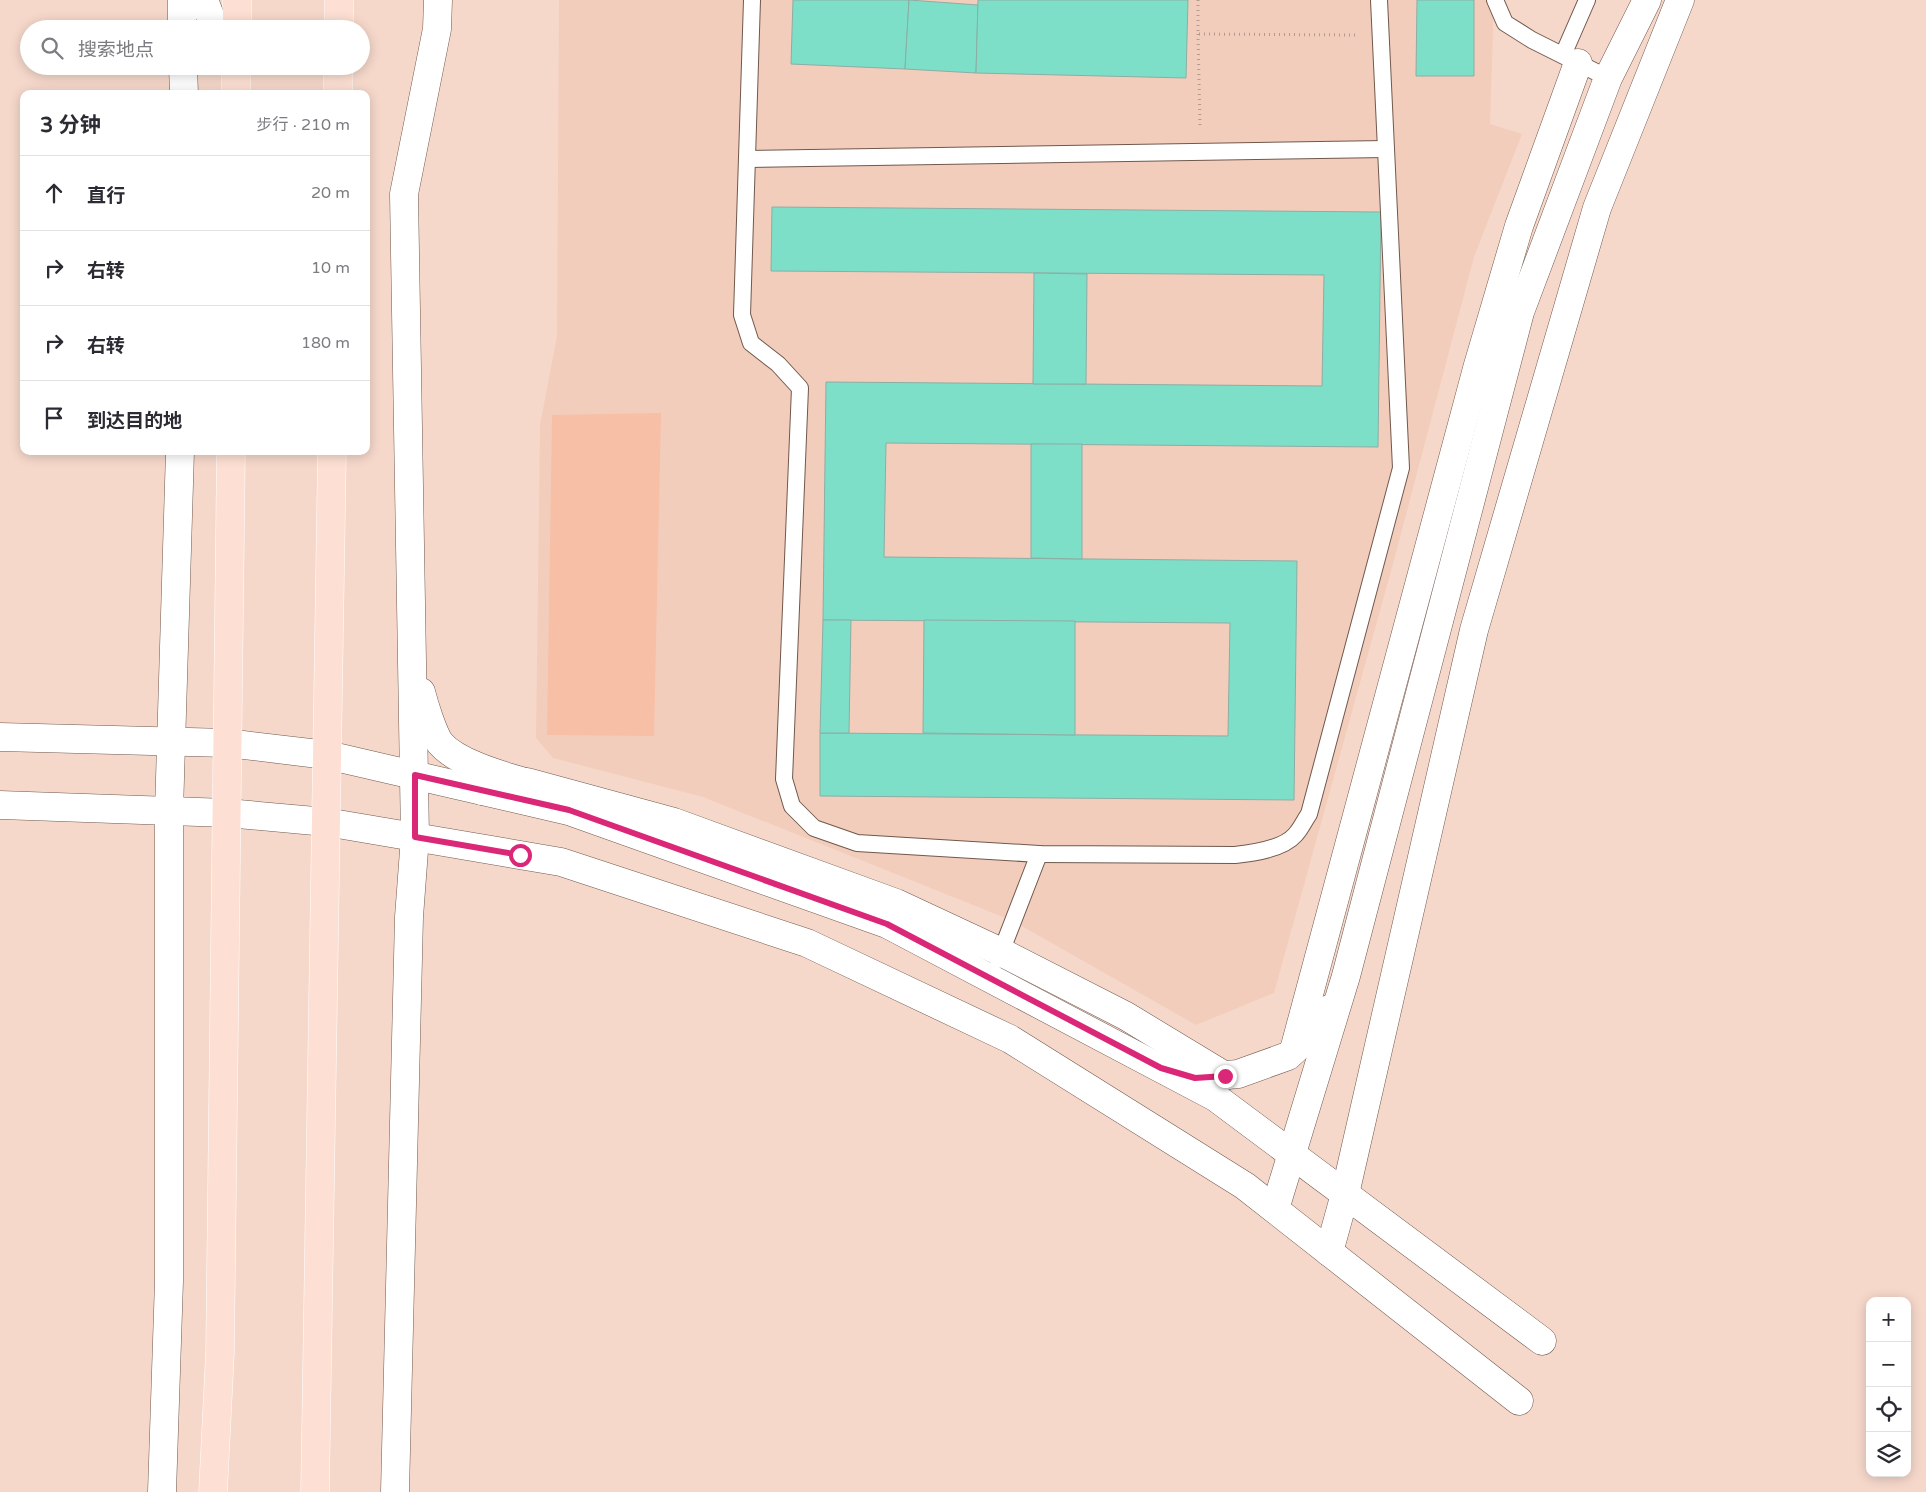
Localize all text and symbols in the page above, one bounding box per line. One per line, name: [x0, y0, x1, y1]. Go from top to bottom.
search box: [20, 20, 370, 75]
icon: search: [38, 34, 66, 62]
text: 搜索地点: [78, 39, 154, 61]
text: 3 分钟: [40, 113, 101, 138]
text: 步行 · 210 m: [257, 115, 350, 135]
icon: ahead: [40, 179, 68, 207]
text: 20 m: [311, 183, 350, 203]
text: 直行: [87, 185, 125, 207]
icon: right: [40, 254, 68, 282]
text: 10 m: [311, 258, 350, 278]
text: 右转: [87, 260, 125, 282]
icon: right: [40, 329, 68, 357]
text: 180 m: [301, 333, 350, 353]
text: 右转: [87, 335, 125, 357]
icon: arrive: [40, 404, 68, 432]
text: 到达目的地: [87, 410, 182, 432]
route start: [509, 844, 532, 867]
route end: [1214, 1065, 1237, 1088]
map controls: [1866, 1297, 1911, 1477]
button: +: [1866, 1297, 1911, 1342]
button: −: [1866, 1342, 1911, 1387]
button: locate: [1866, 1387, 1911, 1432]
button: layers: [1866, 1432, 1911, 1477]

